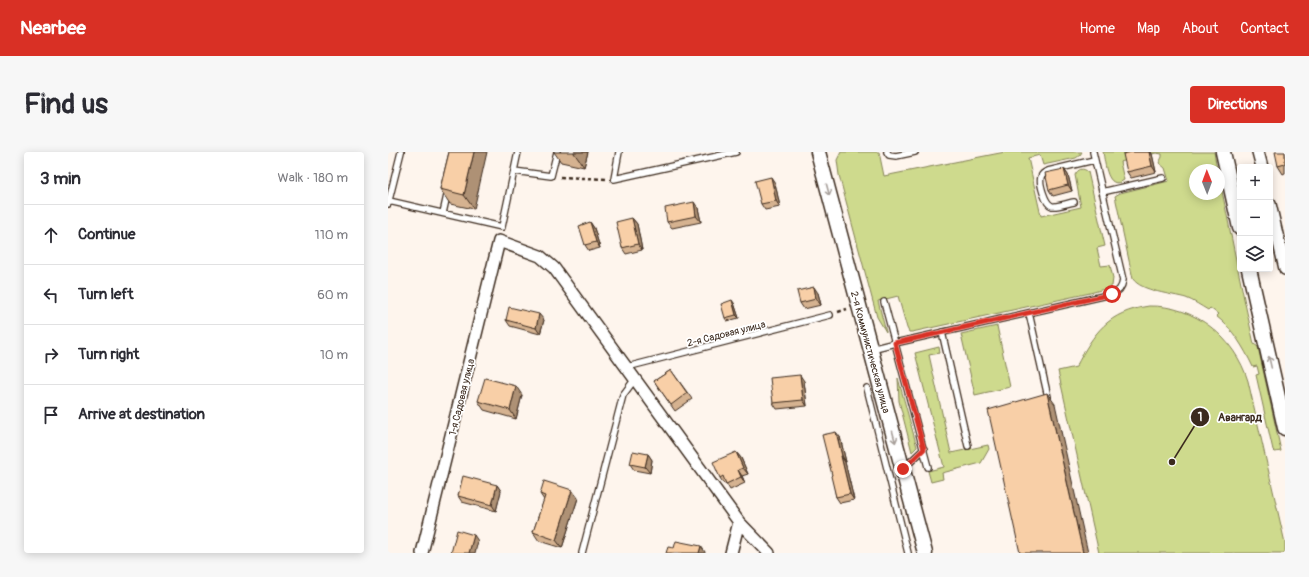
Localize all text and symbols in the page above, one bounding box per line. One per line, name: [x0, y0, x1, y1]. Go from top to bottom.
text: Nearbee: [20, 16, 86, 40]
text: Home: [1080, 20, 1115, 37]
text: Map: [1137, 20, 1160, 37]
text: About: [1182, 20, 1218, 37]
text: Contact: [1240, 20, 1289, 37]
button: Directions: [1190, 86, 1285, 123]
text: Find us: [24, 87, 108, 122]
north arrow: [1189, 164, 1225, 200]
map controls: [1237, 164, 1273, 272]
button: +: [1237, 164, 1273, 200]
text: 3 min: [40, 168, 81, 189]
text: Walk · 180 m: [278, 170, 348, 186]
one-way arrow: [825, 183, 832, 196]
button: −: [1237, 200, 1273, 236]
icon: ahead: [40, 224, 62, 246]
text: Continue: [78, 225, 136, 244]
text: 110 m: [315, 227, 348, 243]
button: layers: [1237, 236, 1273, 272]
icon: left: [40, 284, 62, 306]
text: Turn left: [78, 285, 134, 304]
route start: [1103, 285, 1121, 303]
text: 60 m: [317, 287, 348, 303]
street label: 2-я Коммунистическая улица: [848, 290, 892, 415]
street label: 2-я Садовая улица: [686, 318, 767, 349]
icon: right: [40, 344, 62, 366]
text: Turn right: [78, 345, 139, 364]
text: 10 m: [320, 347, 348, 363]
one-way arrow: [1266, 356, 1274, 369]
street label: 1-я Садовая улица: [447, 357, 477, 437]
icon: arrive: [40, 404, 62, 426]
text: Arrive at destination: [78, 405, 205, 424]
callout: Авангард: [1190, 406, 1270, 429]
text: 1: [1198, 410, 1202, 425]
text: Авангард: [1218, 411, 1262, 424]
one-way arrow: [891, 430, 898, 443]
route end: [894, 460, 912, 478]

